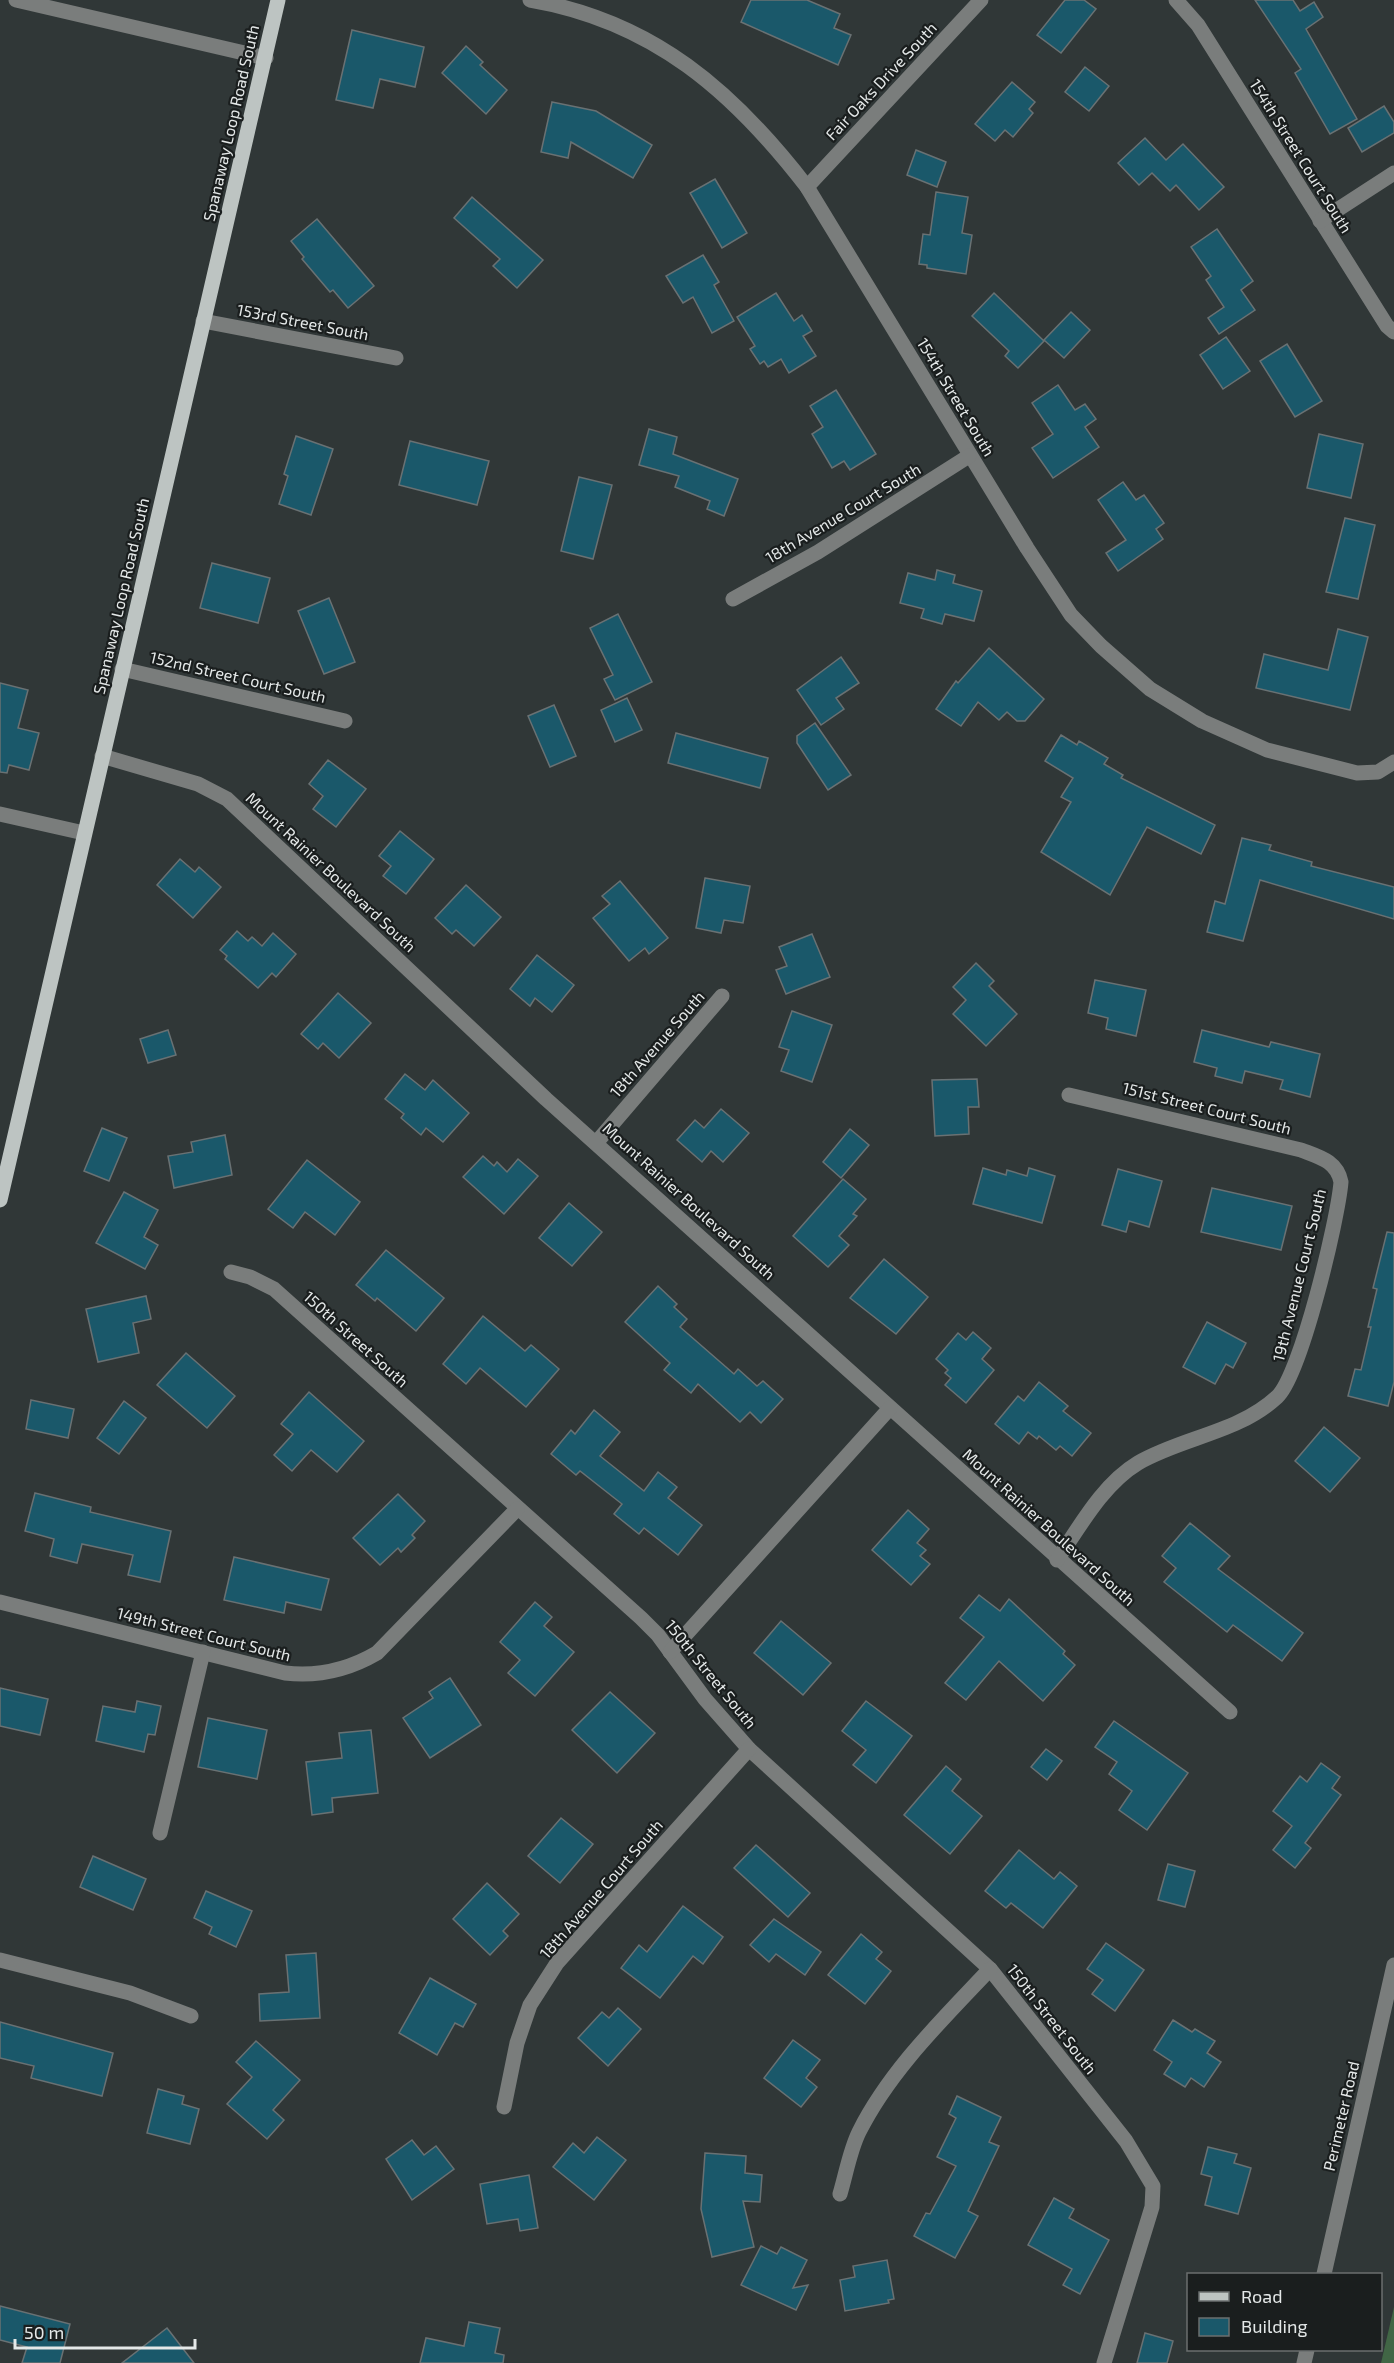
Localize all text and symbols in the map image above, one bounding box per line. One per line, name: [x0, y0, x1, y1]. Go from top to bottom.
street label: Fair Oaks Drive South: [821, 18, 940, 143]
street label: Spanaway Loop Road South: [199, 23, 262, 223]
street label: 154th Street Court South: [1246, 75, 1357, 236]
street label: 153rd Street South: [236, 299, 370, 344]
street label: 154th Street South: [914, 334, 999, 459]
street label: 18th Avenue Court South: [762, 459, 924, 567]
street label: Spanaway Loop Road South: [89, 496, 152, 696]
street label: 152nd Street Court South: [148, 647, 328, 706]
street label: Mount Rainier Boulevard South: [242, 788, 420, 955]
street label: 18th Avenue South: [605, 987, 708, 1101]
street label: 151st Street Court South: [1121, 1077, 1293, 1138]
street label: Mount Rainier Boulevard South: [599, 1118, 779, 1283]
street label: 19th Avenue Court South: [1268, 1187, 1329, 1363]
street label: 150th Street South: [300, 1287, 413, 1391]
street label: Mount Rainier Boulevard South: [959, 1444, 1139, 1609]
street label: 149th Street Court South: [115, 1603, 293, 1664]
street label: 150th Street South: [662, 1616, 761, 1732]
street label: 18th Avenue Court South: [535, 1815, 666, 1962]
street label: 150th Street South: [1004, 1960, 1101, 2077]
street label: Perimeter Road: [1319, 2059, 1362, 2173]
legend: [1187, 2273, 1382, 2351]
text: Road: [1241, 2285, 1282, 2307]
scale bar: [15, 2312, 195, 2350]
text: Building: [1241, 2315, 1308, 2337]
text: 50 m: [24, 2321, 64, 2343]

